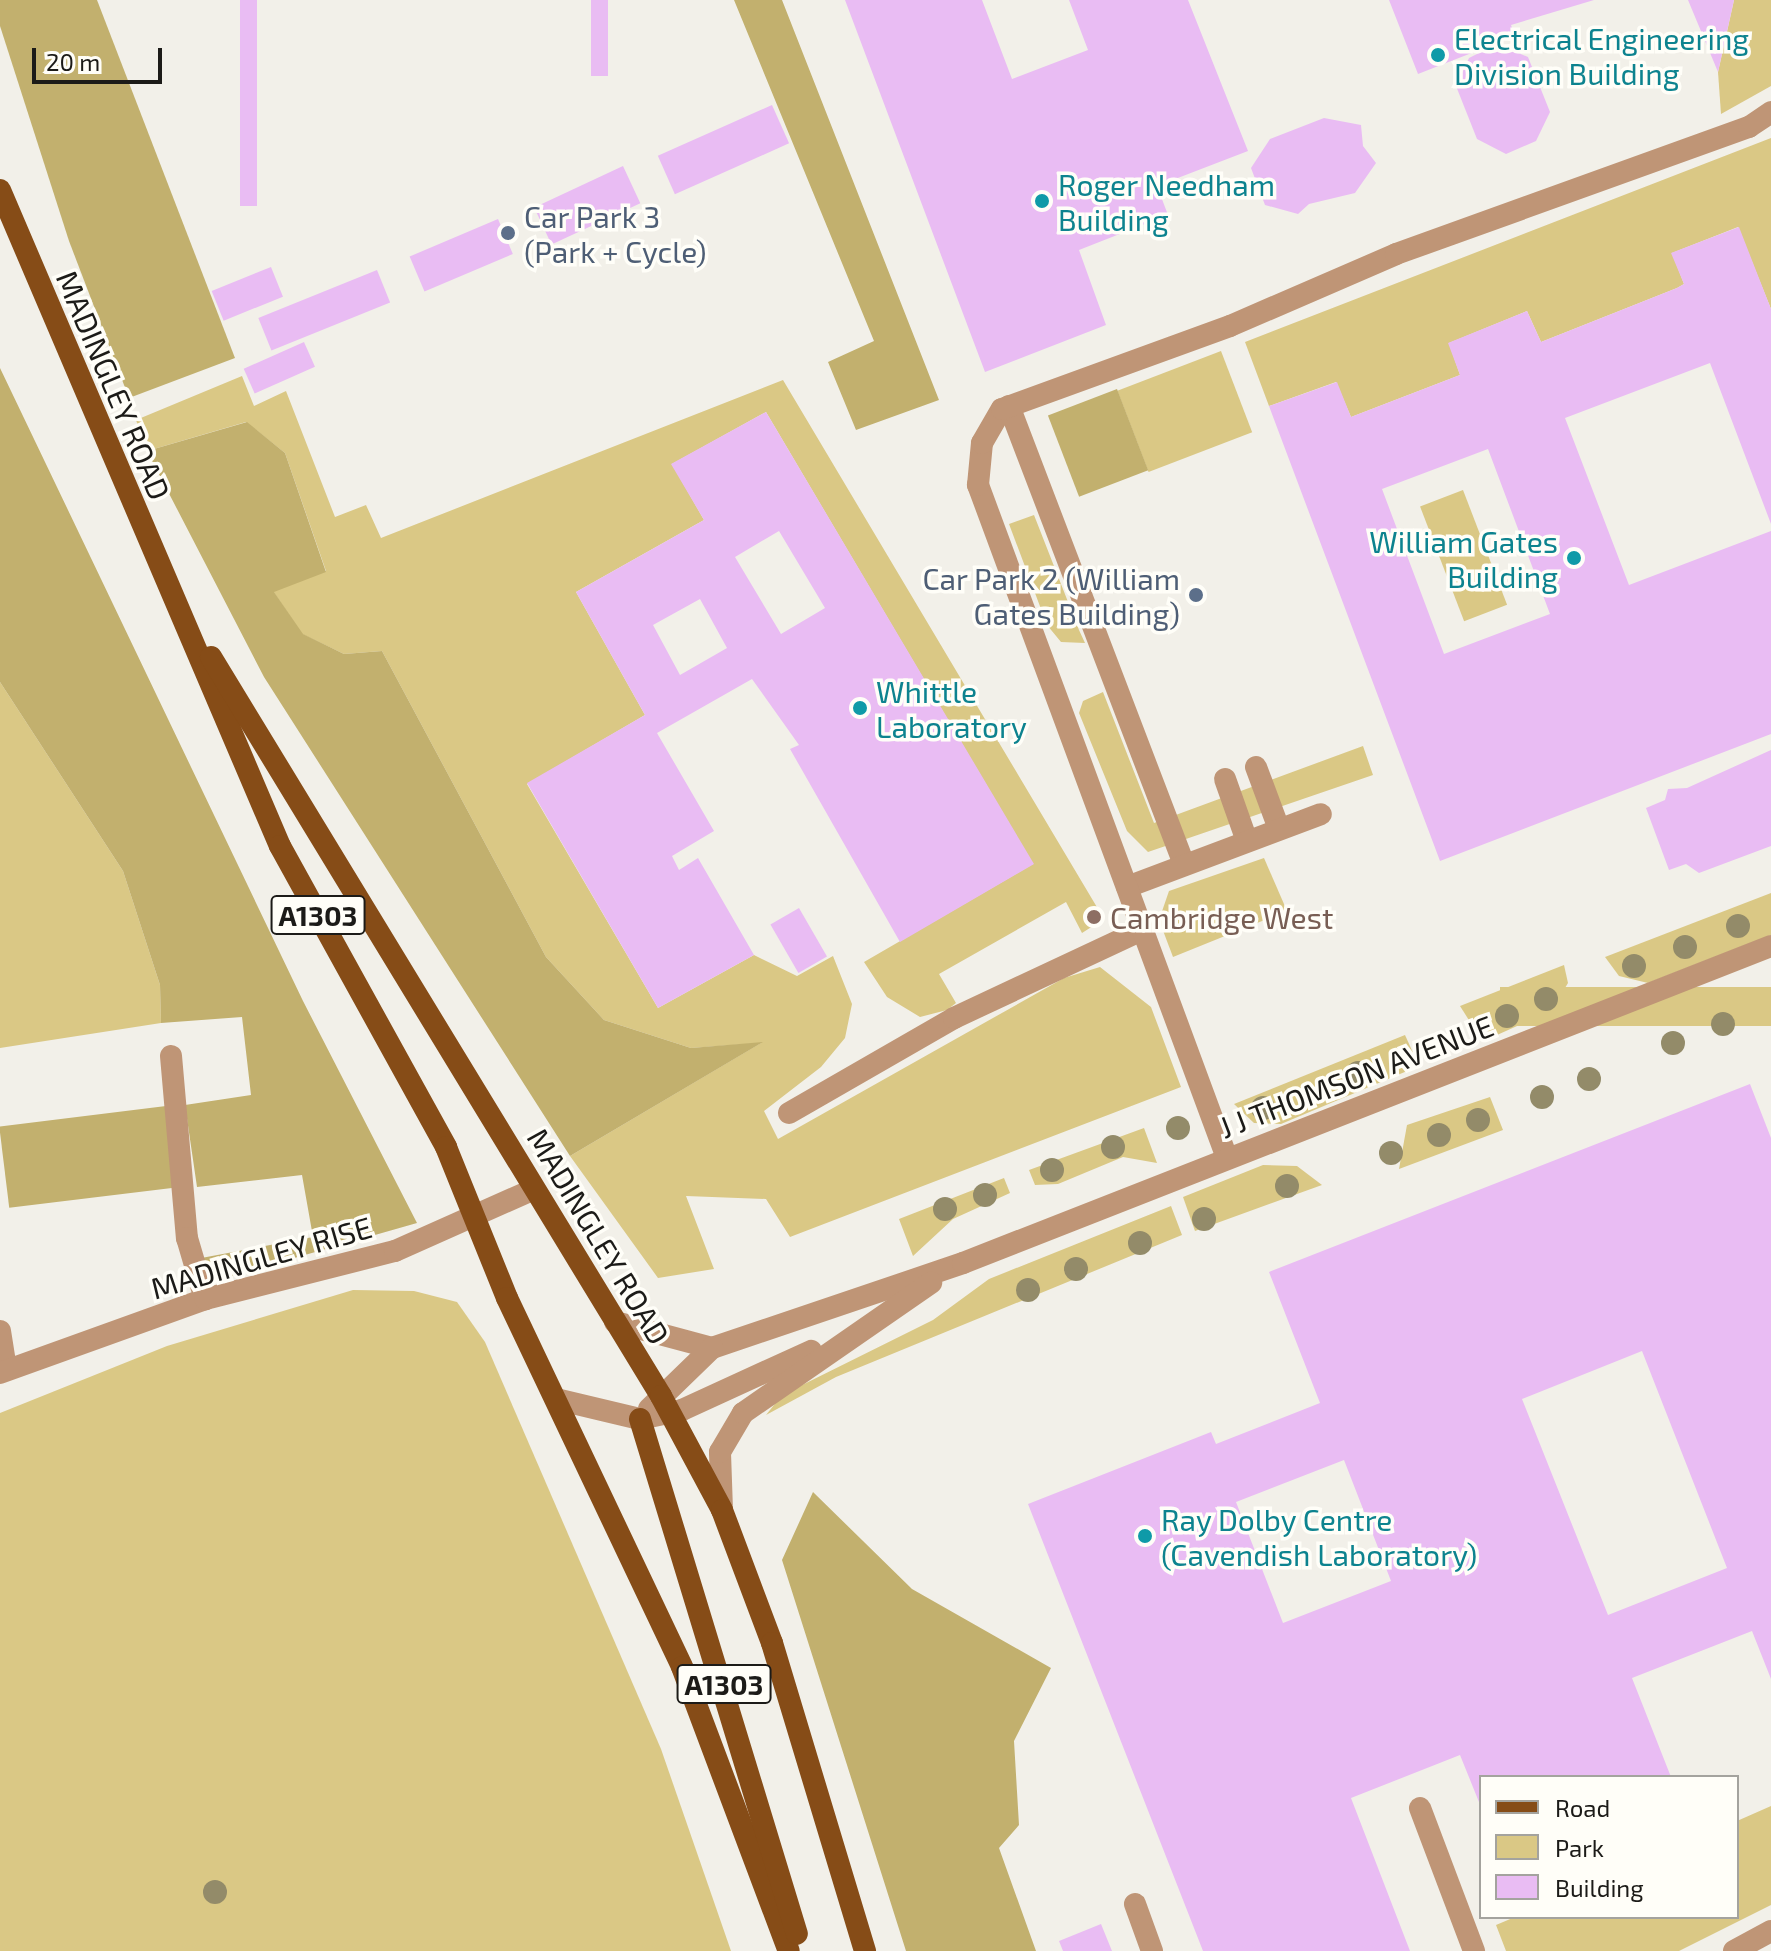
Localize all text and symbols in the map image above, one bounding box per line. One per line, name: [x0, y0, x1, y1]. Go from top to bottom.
place label: Electrical Engineering Division Building: [1454, 20, 1750, 90]
scale bar: [36, 32, 166, 82]
marker: Electrical Engineering Division Building: [1429, 46, 1447, 64]
text: 20 m: [46, 47, 100, 76]
place label: Roger Needham Building: [1058, 166, 1276, 236]
marker: Roger Needham Building: [1033, 192, 1051, 210]
place label: Car Park 3 (Park + Cycle): [524, 198, 707, 268]
marker: Car Park 3 (Park + Cycle): [499, 224, 517, 242]
street label: MADINGLEY ROAD: [49, 265, 179, 505]
place label: William Gates Building: [1369, 523, 1558, 594]
marker: William Gates Building: [1565, 549, 1583, 567]
place label: Car Park 2 (William Gates Building): [921, 560, 1180, 630]
marker: Car Park 2 (William Gates Building): [1187, 586, 1205, 604]
place label: Whittle Laboratory: [876, 673, 1027, 744]
marker: Whittle Laboratory: [851, 699, 869, 717]
road number: A1303: [270, 891, 366, 939]
place label: Cambridge West: [1110, 899, 1334, 935]
marker: Cambridge West: [1085, 908, 1103, 926]
street label: J J THOMSON AVENUE: [1213, 1007, 1499, 1145]
street label: MADINGLEY ROAD: [520, 1121, 678, 1351]
street label: MADINGLEY RISE: [146, 1208, 376, 1306]
place label: Ray Dolby Centre (Cavendish Laboratory): [1161, 1501, 1477, 1572]
marker: Ray Dolby Centre (Cavendish Laboratory): [1136, 1527, 1154, 1545]
road number: A1303: [676, 1660, 772, 1708]
legend: [1479, 1775, 1739, 1919]
text: Road: [1555, 1793, 1610, 1822]
text: Park: [1555, 1833, 1604, 1862]
text: Building: [1555, 1873, 1644, 1902]

